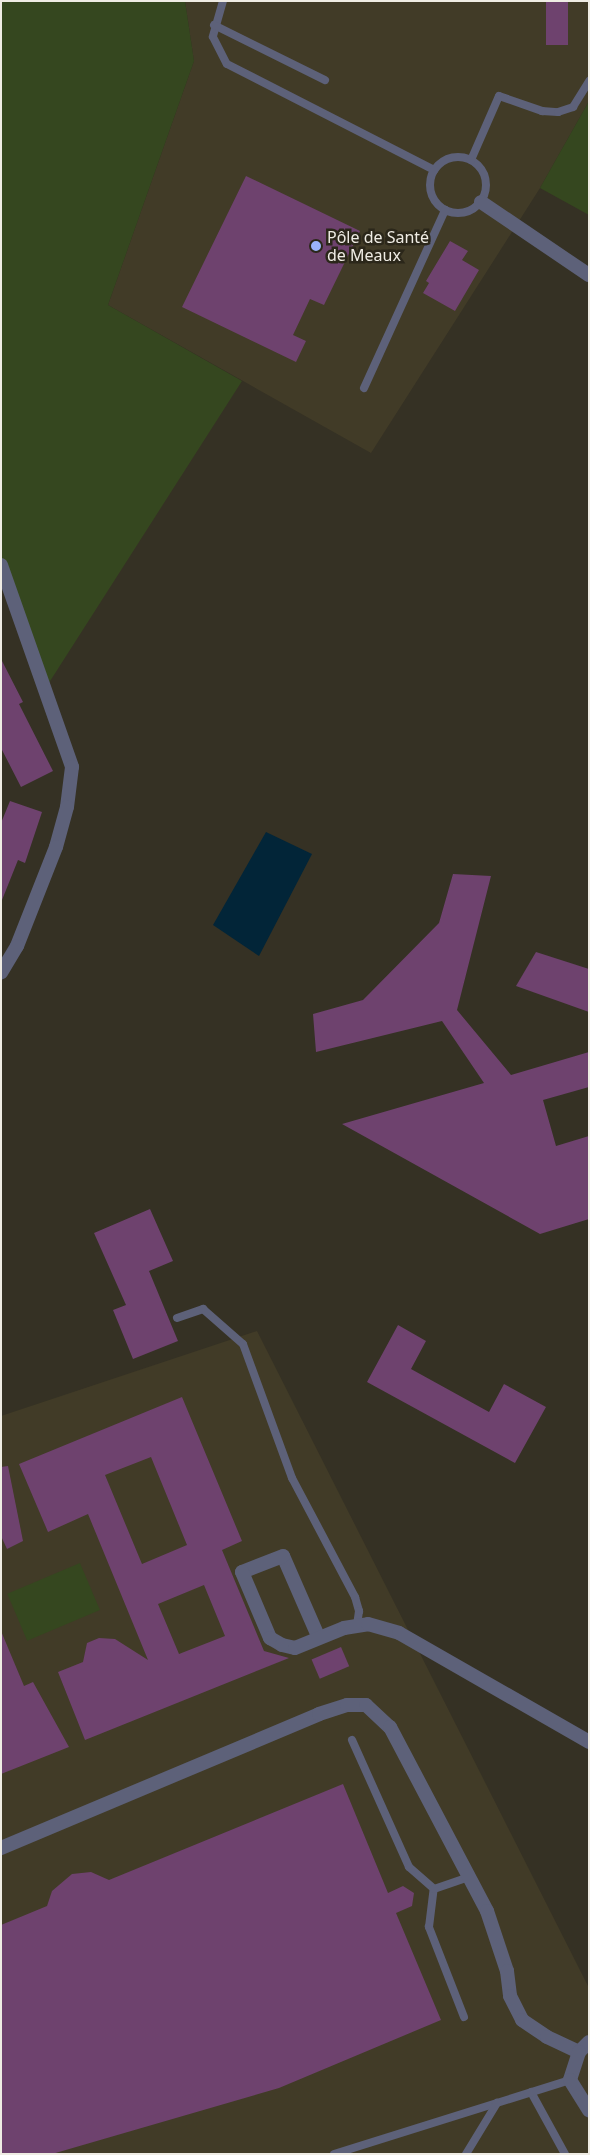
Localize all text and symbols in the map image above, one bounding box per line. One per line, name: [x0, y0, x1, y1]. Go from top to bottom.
place label: Pôle de Santé de Meaux: [327, 227, 429, 265]
marker: Pôle de Santé de Meaux: [309, 239, 323, 253]

